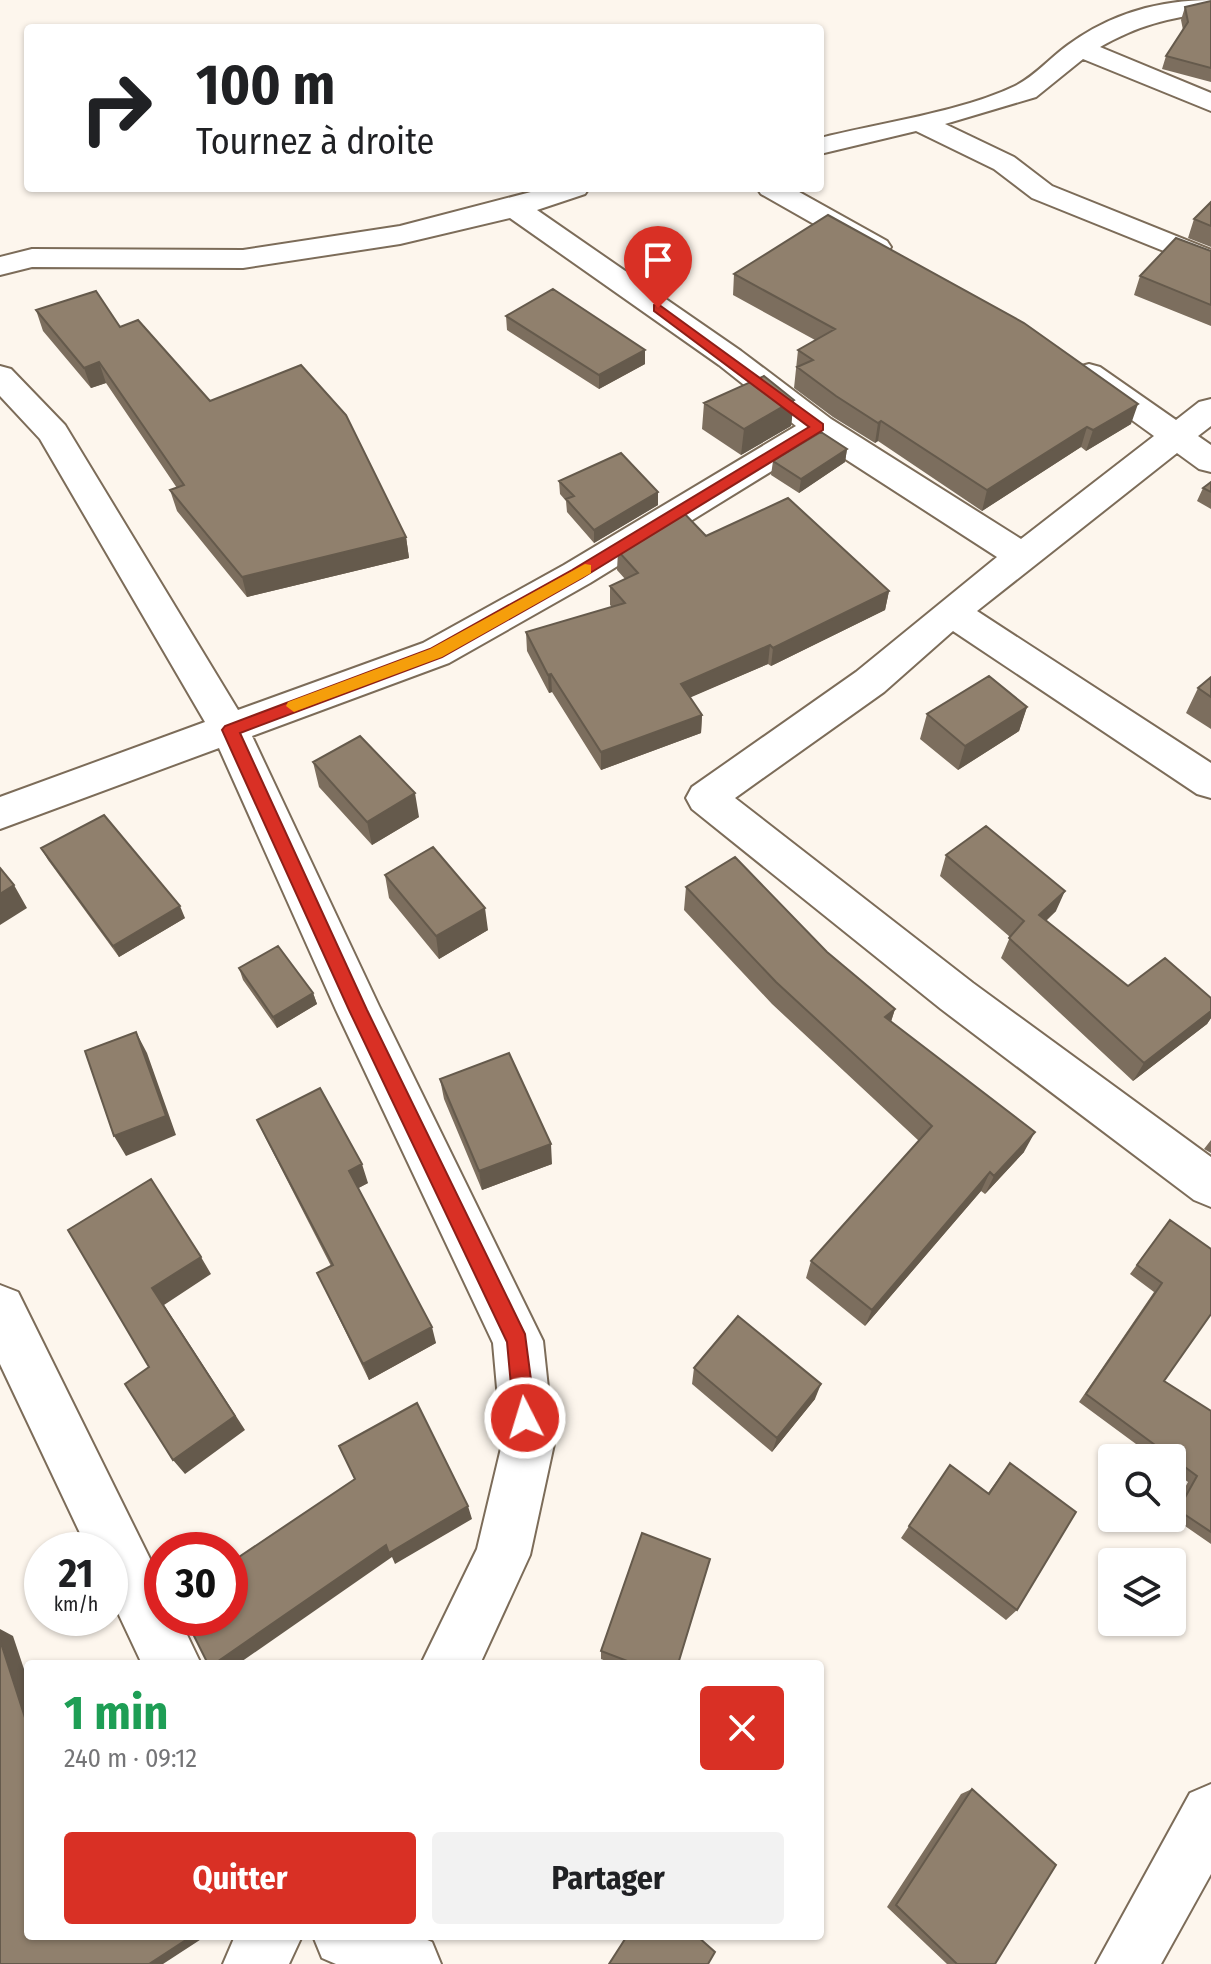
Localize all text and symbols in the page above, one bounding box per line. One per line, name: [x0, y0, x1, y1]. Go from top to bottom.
text: 100 m: [196, 52, 335, 119]
icon: right: [64, 56, 168, 160]
text: Tournez à droite: [196, 120, 434, 164]
pin: [624, 226, 692, 308]
icon: arrive: [636, 238, 680, 282]
position arrow: [483, 1376, 567, 1460]
map controls: [1098, 1444, 1186, 1636]
button: search: [1098, 1444, 1186, 1532]
speed limit sign: 30: [144, 1532, 248, 1636]
button: layers: [1098, 1548, 1186, 1636]
text: 21: [59, 1550, 93, 1598]
text: km/h: [54, 1592, 98, 1616]
text: 1 min: [64, 1684, 169, 1742]
button: close: [700, 1686, 784, 1770]
text: 240 m · 09:12: [64, 1743, 197, 1774]
button: Quitter: [64, 1832, 416, 1924]
button: Partager: [432, 1832, 784, 1924]

